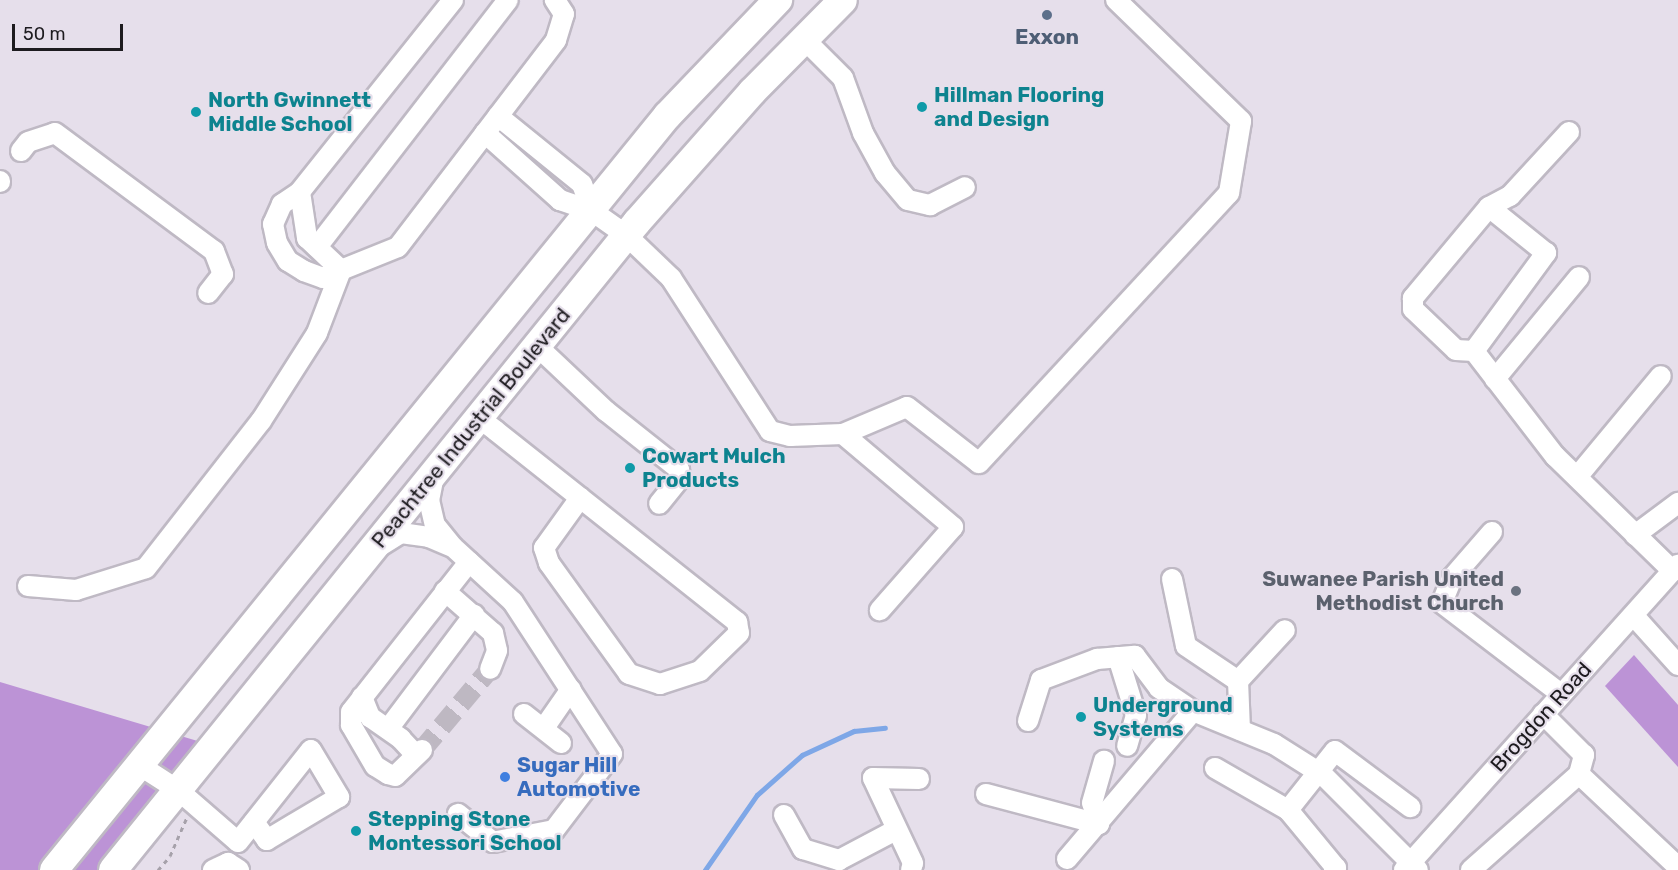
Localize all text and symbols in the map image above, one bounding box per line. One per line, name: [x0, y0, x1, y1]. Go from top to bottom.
marker: Exxon: [1040, 8, 1054, 22]
scale bar: [15, 12, 126, 50]
text: 50 m: [23, 23, 66, 45]
place label: Exxon: [1015, 24, 1079, 50]
place label: Hillman Flooring and Design: [934, 82, 1104, 132]
place label: North Gwinnett Middle School: [208, 87, 371, 137]
marker: Hillman Flooring and Design: [915, 100, 929, 114]
marker: North Gwinnett Middle School: [189, 105, 203, 119]
street label: Peachtree Industrial Boulevard: [366, 303, 576, 553]
place label: Cowart Mulch Products: [642, 443, 786, 493]
marker: Cowart Mulch Products: [623, 461, 637, 475]
place label: Suwanee Parish United Methodist Church: [1262, 566, 1504, 616]
marker: Suwanee Parish United Methodist Church: [1509, 584, 1523, 598]
street label: Brogdon Road: [1485, 657, 1597, 777]
place label: Underground Systems: [1093, 692, 1233, 742]
marker: Underground Systems: [1074, 710, 1088, 724]
place label: Sugar Hill Automotive: [517, 752, 640, 802]
marker: Sugar Hill Automotive: [498, 770, 512, 784]
place label: Stepping Stone Montessori School: [368, 806, 562, 856]
marker: Stepping Stone Montessori School: [349, 824, 363, 838]

